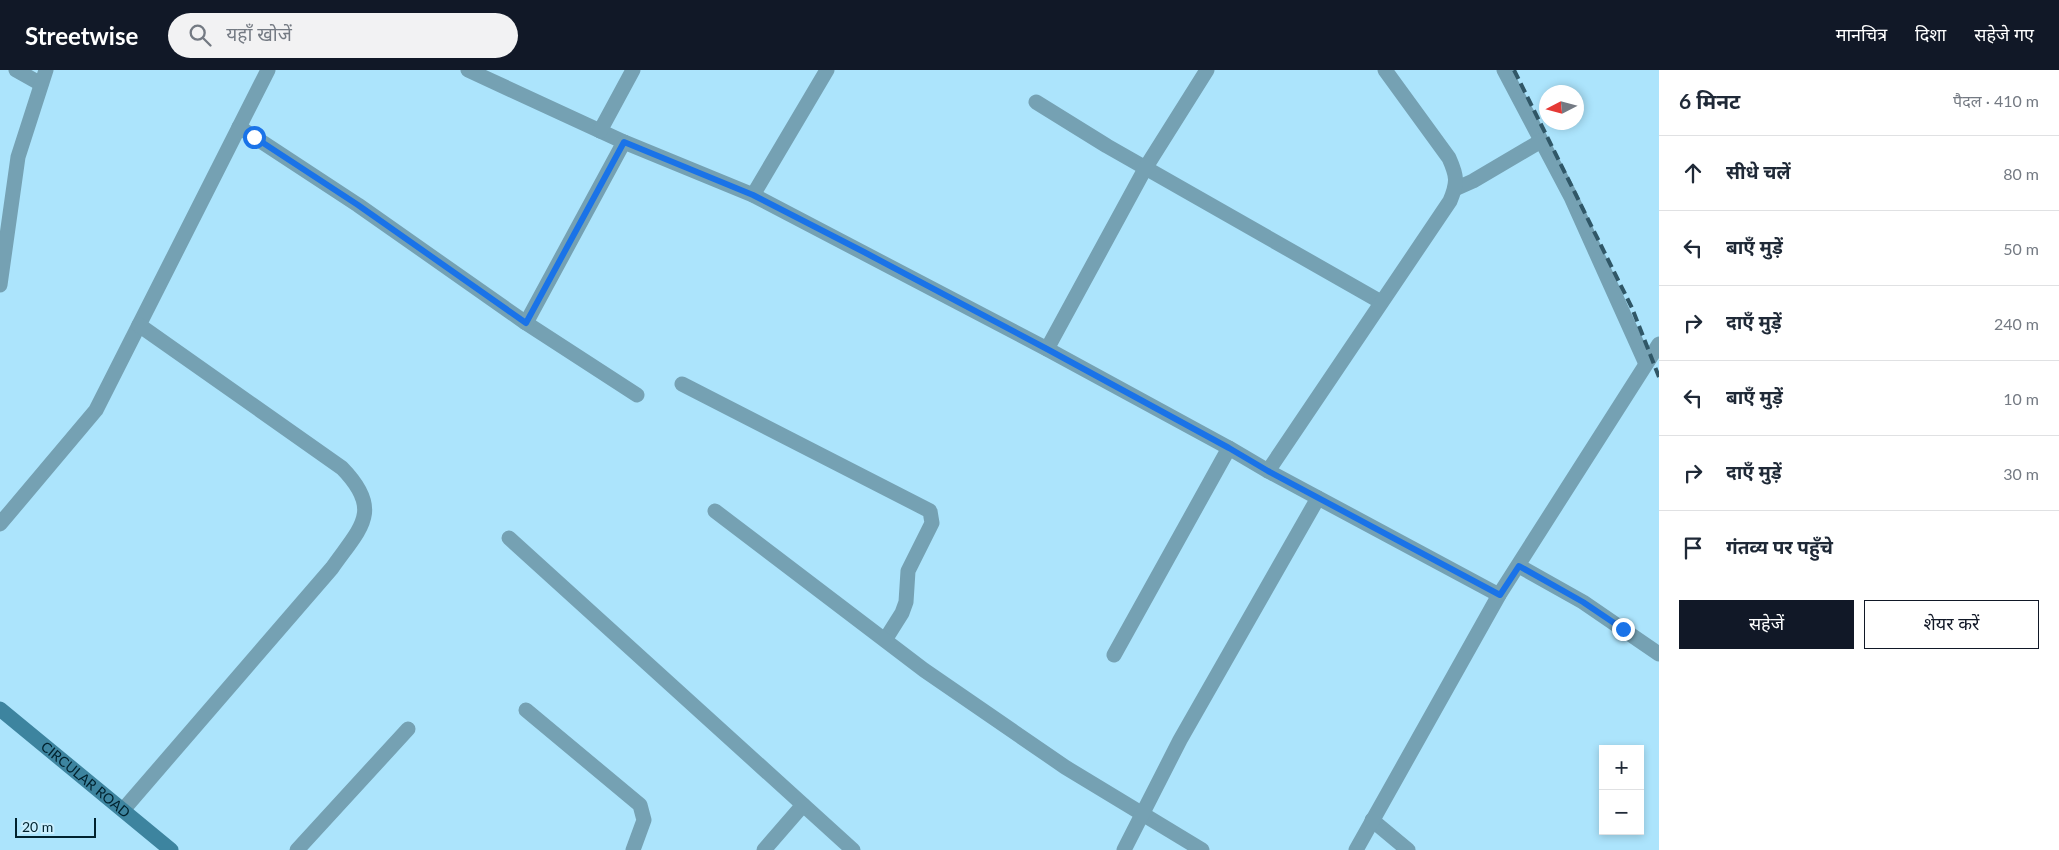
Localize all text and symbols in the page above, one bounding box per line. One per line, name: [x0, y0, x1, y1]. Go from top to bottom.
search box: [168, 13, 518, 58]
text: Streetwise: [25, 21, 138, 50]
icon: search: [186, 21, 214, 49]
text: यहाँ खोजें: [226, 22, 292, 45]
text: मानचित्र: [1836, 23, 1887, 45]
text: दिशा: [1915, 23, 1946, 45]
text: सहेजे गए: [1974, 23, 2034, 45]
north arrow: [1539, 85, 1584, 130]
text: 6 मिनट: [1679, 88, 1740, 113]
text: पैदल · 410 m: [1953, 91, 2039, 110]
route start: [243, 126, 266, 149]
icon: ahead: [1679, 159, 1707, 187]
text: सीधे चलें: [1726, 160, 1791, 183]
text: 80 m: [2003, 164, 2039, 183]
icon: left: [1679, 234, 1707, 262]
text: बाएँ मुड़ें: [1726, 235, 1783, 258]
text: 50 m: [2003, 239, 2039, 258]
icon: right: [1679, 309, 1707, 337]
text: दाएँ मुड़ें: [1726, 310, 1782, 333]
text: 240 m: [1994, 314, 2039, 333]
icon: left: [1679, 384, 1707, 412]
text: बाएँ मुड़ें: [1726, 385, 1783, 408]
text: 10 m: [2003, 389, 2039, 408]
icon: right: [1679, 459, 1707, 487]
text: दाएँ मुड़ें: [1726, 460, 1782, 483]
text: 30 m: [2003, 464, 2039, 483]
icon: arrive: [1679, 534, 1707, 562]
text: गंतव्य पर पहुँचे: [1726, 535, 1833, 558]
button: सहेजें: [1679, 600, 1854, 649]
button: शेयर करें: [1864, 600, 2039, 649]
route end: [1612, 618, 1635, 641]
street label: CIRCULAR ROAD: [38, 738, 134, 821]
map controls: [1599, 745, 1644, 835]
button: +: [1599, 745, 1644, 790]
button: −: [1599, 790, 1644, 835]
scale bar: [15, 815, 96, 838]
text: 20 m: [22, 818, 53, 835]

